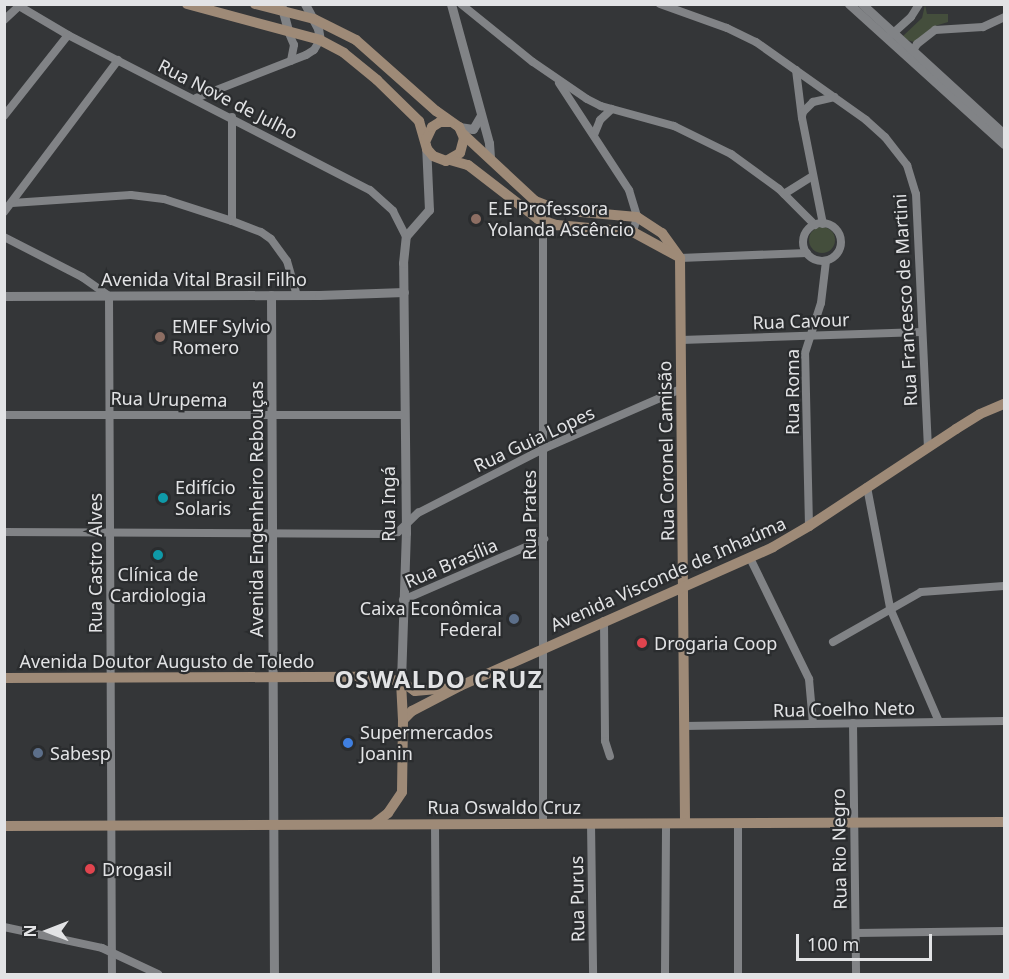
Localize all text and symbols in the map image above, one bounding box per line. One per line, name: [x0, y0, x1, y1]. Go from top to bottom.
street label: Rua Nove de Julho: [155, 54, 301, 144]
street label: Rua Francesco de Martini: [889, 193, 921, 407]
place label: E.E Professora Yolanda Ascêncio: [488, 198, 634, 240]
marker: E.E Professora Yolanda Ascêncio: [469, 212, 483, 226]
street label: Avenida Vital Brasil Filho: [101, 268, 307, 290]
street label: Rua Cavour: [752, 309, 850, 333]
place label: EMEF Sylvio Romero: [172, 316, 271, 358]
marker: EMEF Sylvio Romero: [153, 330, 167, 344]
street label: Rua Roma: [781, 349, 803, 435]
street label: Rua Coronel Camisão: [654, 361, 678, 541]
street label: Avenida Engenheiro Rebouças: [245, 381, 267, 637]
street label: Rua Urupema: [110, 387, 228, 411]
street label: Rua Guia Lopes: [470, 402, 598, 476]
street label: Rua Ingá: [377, 466, 399, 542]
street label: Rua Prates: [518, 470, 540, 560]
place label: Edifício Solaris: [175, 477, 236, 520]
marker: Edifício Solaris: [156, 491, 170, 505]
street label: Rua Castro Alves: [84, 493, 106, 633]
street label: Avenida Visconde de Inhaúma: [547, 512, 789, 636]
street label: Rua Brasília: [401, 534, 501, 592]
marker: Clínica de Cardiologia: [151, 548, 165, 562]
place label: Clínica de Cardiologia: [110, 564, 206, 606]
place label: Caixa Econômica Federal: [360, 598, 502, 640]
marker: Caixa Econômica Federal: [507, 612, 521, 626]
place label: Drogaria Coop: [654, 632, 777, 654]
marker: Drogaria Coop: [635, 636, 649, 650]
street label: Avenida Doutor Augusto de Toledo: [20, 650, 314, 672]
district label: OSWALDO CRUZ: [335, 665, 543, 693]
street label: Rua Coelho Neto: [773, 697, 915, 721]
place label: Supermercados Joanin: [360, 722, 493, 764]
marker: Supermercados Joanin: [341, 736, 355, 750]
place label: Sabesp: [50, 742, 111, 764]
marker: Sabesp: [31, 746, 45, 760]
street label: Rua Rio Negro: [827, 788, 851, 910]
street label: Rua Oswaldo Cruz: [427, 796, 581, 818]
street label: Rua Purus: [565, 856, 589, 942]
place label: Drogasil: [102, 858, 172, 880]
marker: Drogasil: [83, 862, 97, 876]
north arrow: [18, 901, 78, 961]
scale bar: [799, 922, 936, 960]
text: N: [19, 925, 41, 938]
text: 100 m: [807, 932, 859, 956]

